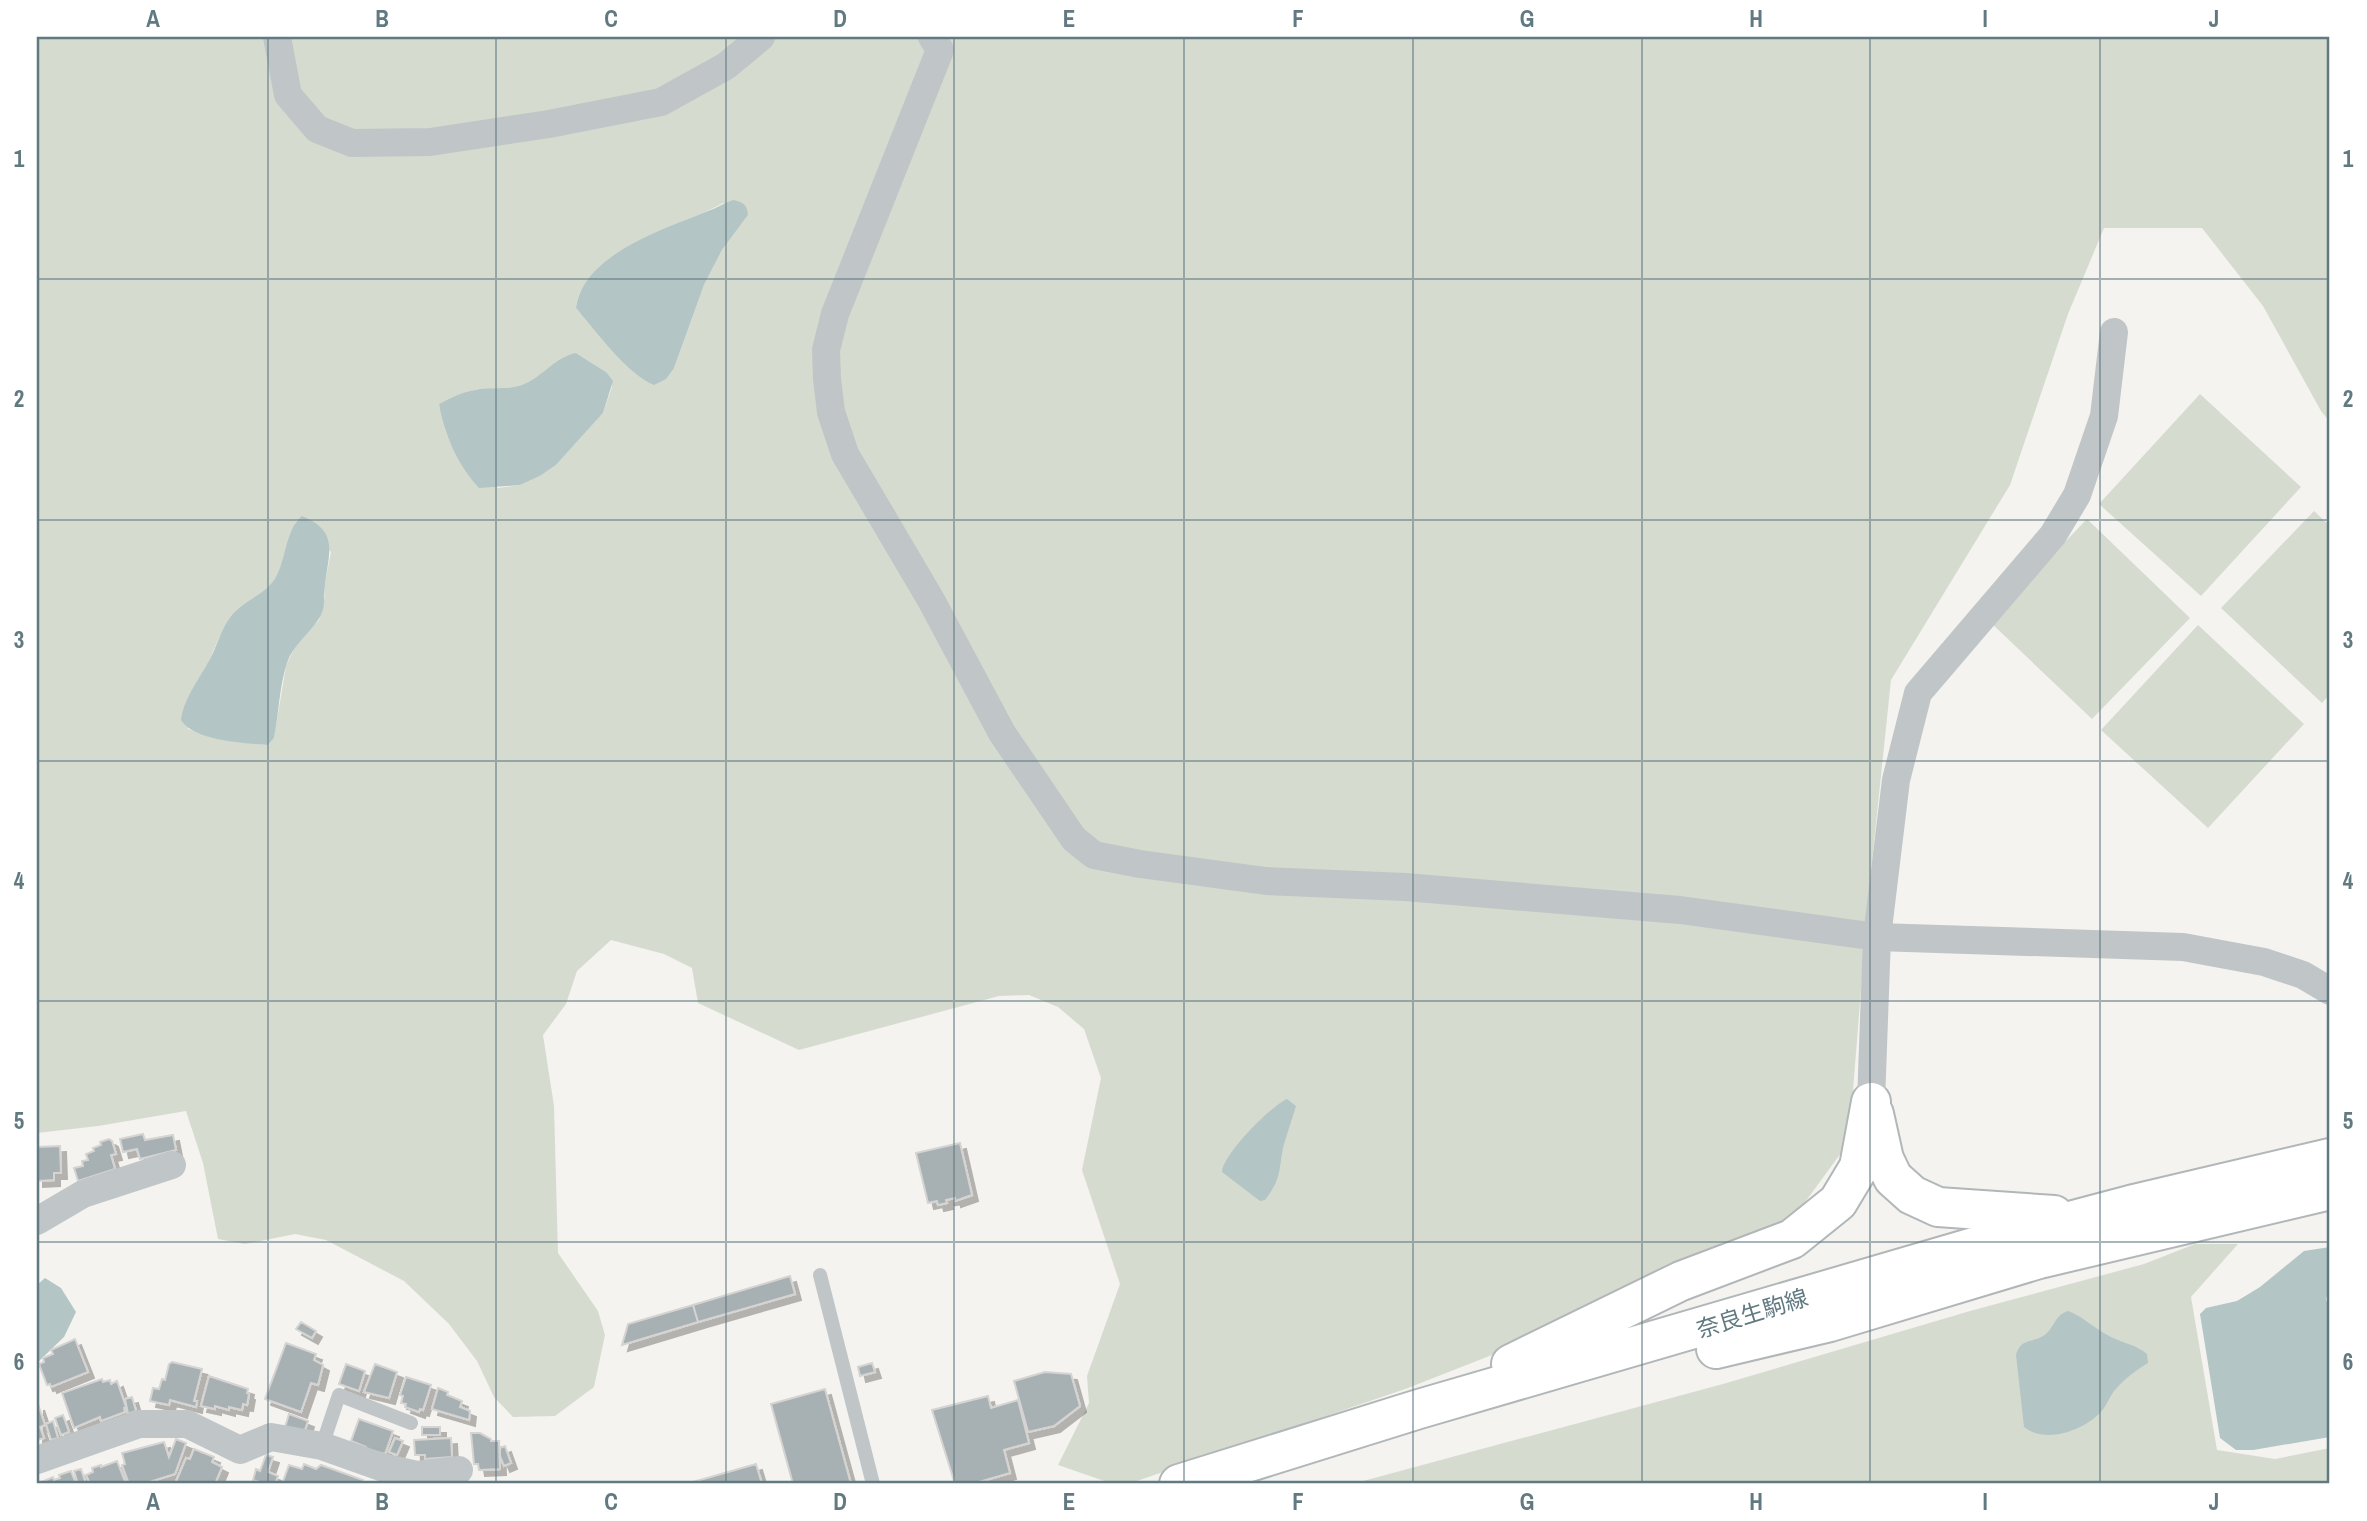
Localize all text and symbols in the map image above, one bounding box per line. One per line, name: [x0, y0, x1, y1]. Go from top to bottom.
text: A: [146, 3, 160, 34]
text: B: [375, 3, 389, 34]
text: C: [604, 3, 618, 34]
text: D: [833, 3, 847, 34]
text: E: [1063, 3, 1075, 34]
text: F: [1292, 3, 1304, 34]
text: G: [1520, 3, 1534, 34]
text: H: [1749, 3, 1763, 34]
text: I: [1982, 3, 1988, 34]
text: J: [2209, 3, 2219, 34]
text: 1: [14, 143, 25, 174]
text: 1: [2343, 143, 2354, 174]
text: 2: [14, 383, 24, 414]
text: 2: [2343, 383, 2353, 414]
text: 3: [14, 624, 24, 655]
text: 3: [2343, 624, 2353, 655]
text: 4: [14, 865, 25, 896]
text: 4: [2343, 865, 2354, 896]
text: 5: [14, 1105, 24, 1136]
text: 5: [2343, 1105, 2353, 1136]
street label: 奈良生駒線: [1692, 1281, 1812, 1345]
text: 6: [14, 1346, 24, 1377]
text: 6: [2343, 1346, 2353, 1377]
text: A: [146, 1486, 160, 1517]
text: B: [375, 1486, 389, 1517]
text: C: [604, 1486, 618, 1517]
text: D: [833, 1486, 847, 1517]
text: E: [1063, 1486, 1075, 1517]
text: F: [1292, 1486, 1304, 1517]
text: G: [1520, 1486, 1534, 1517]
text: H: [1749, 1486, 1763, 1517]
text: I: [1982, 1486, 1988, 1517]
text: J: [2209, 1486, 2219, 1517]

